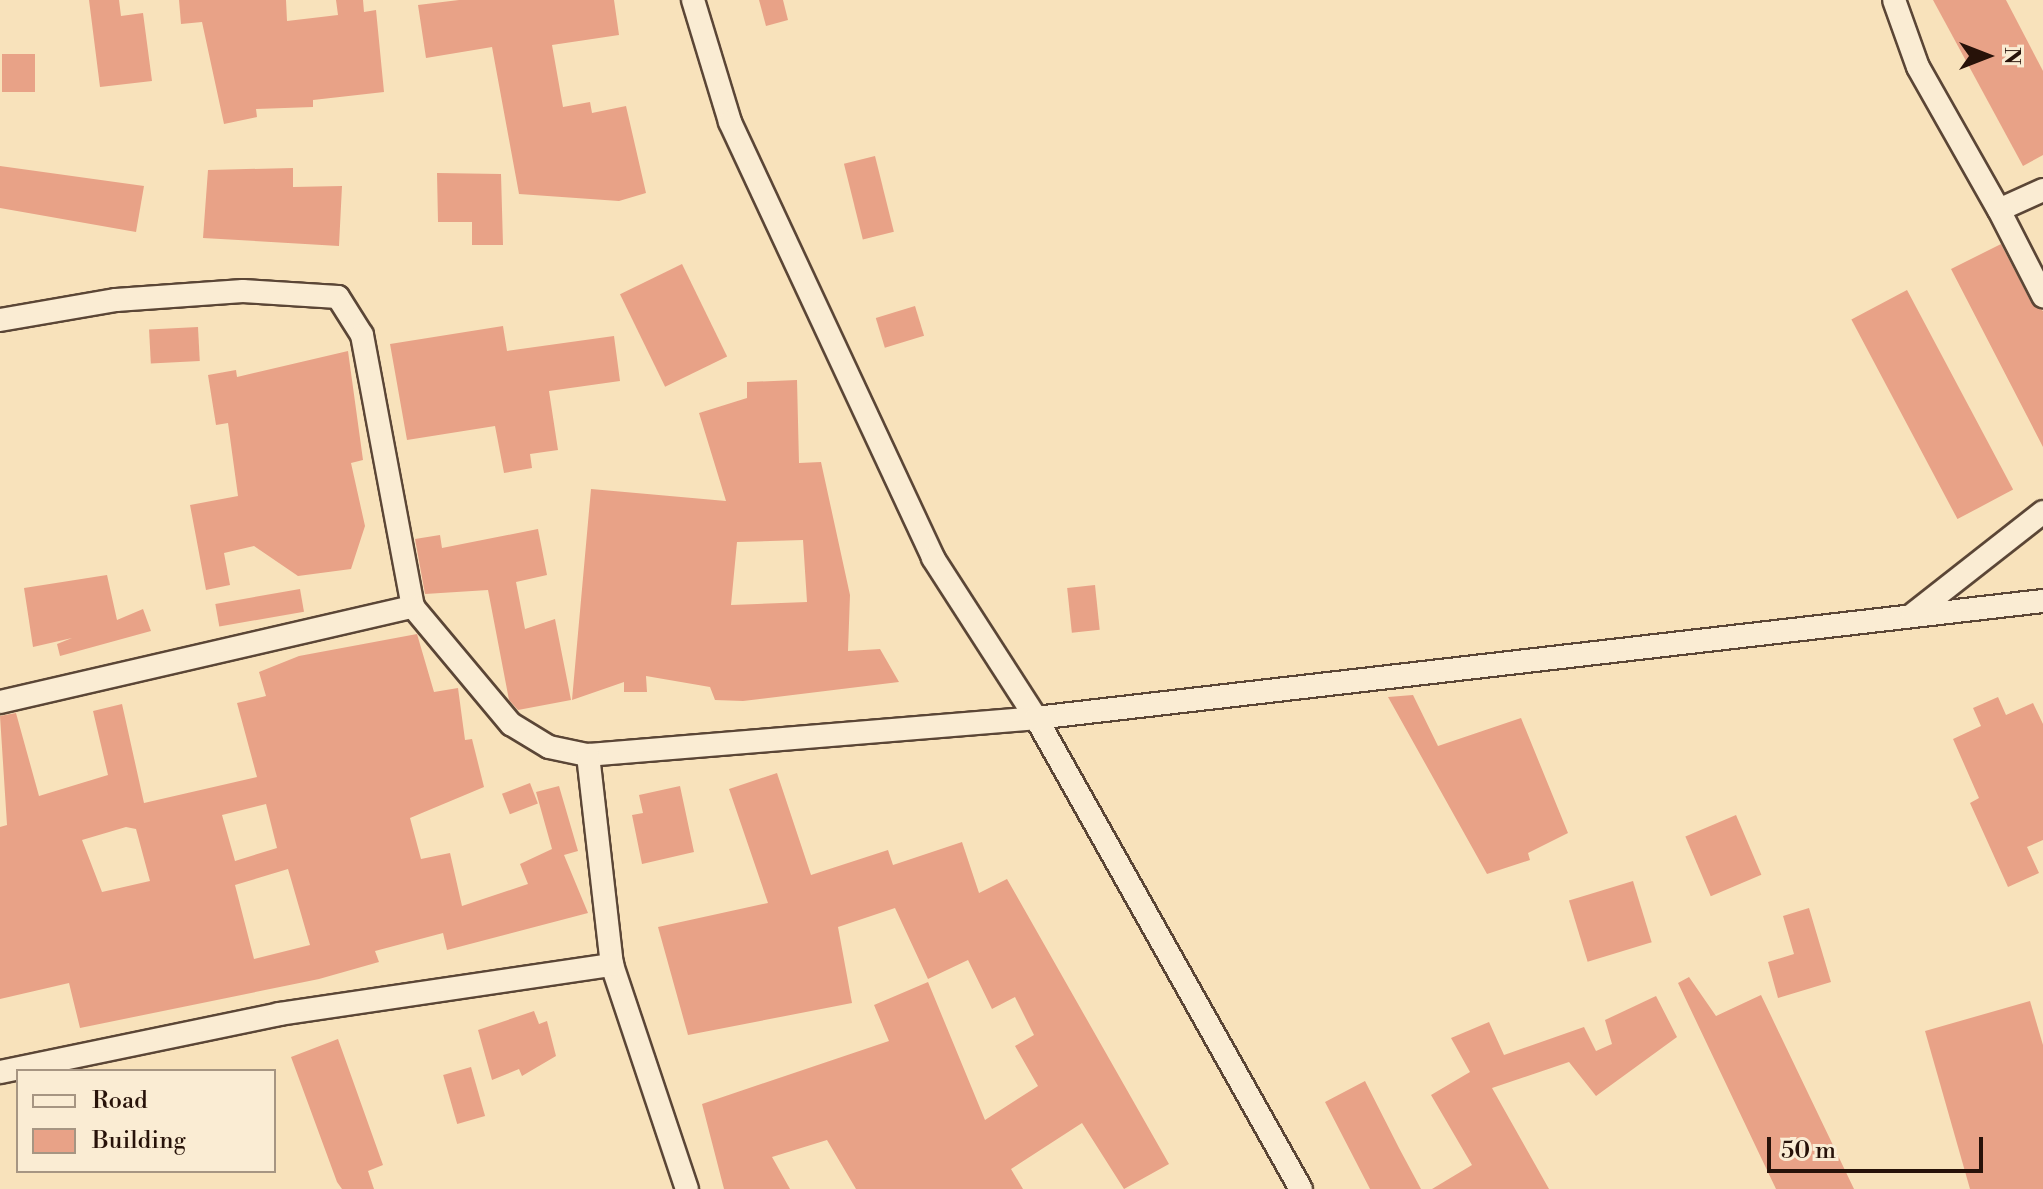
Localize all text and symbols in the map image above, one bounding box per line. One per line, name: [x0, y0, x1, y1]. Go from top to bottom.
north arrow: [1947, 16, 2027, 96]
text: N: [1998, 47, 2025, 65]
legend: [16, 1069, 276, 1173]
text: Road: [92, 1086, 148, 1116]
scale bar: [1771, 1121, 1987, 1171]
text: Building: [92, 1126, 186, 1156]
text: 50 m: [1781, 1136, 1836, 1166]

